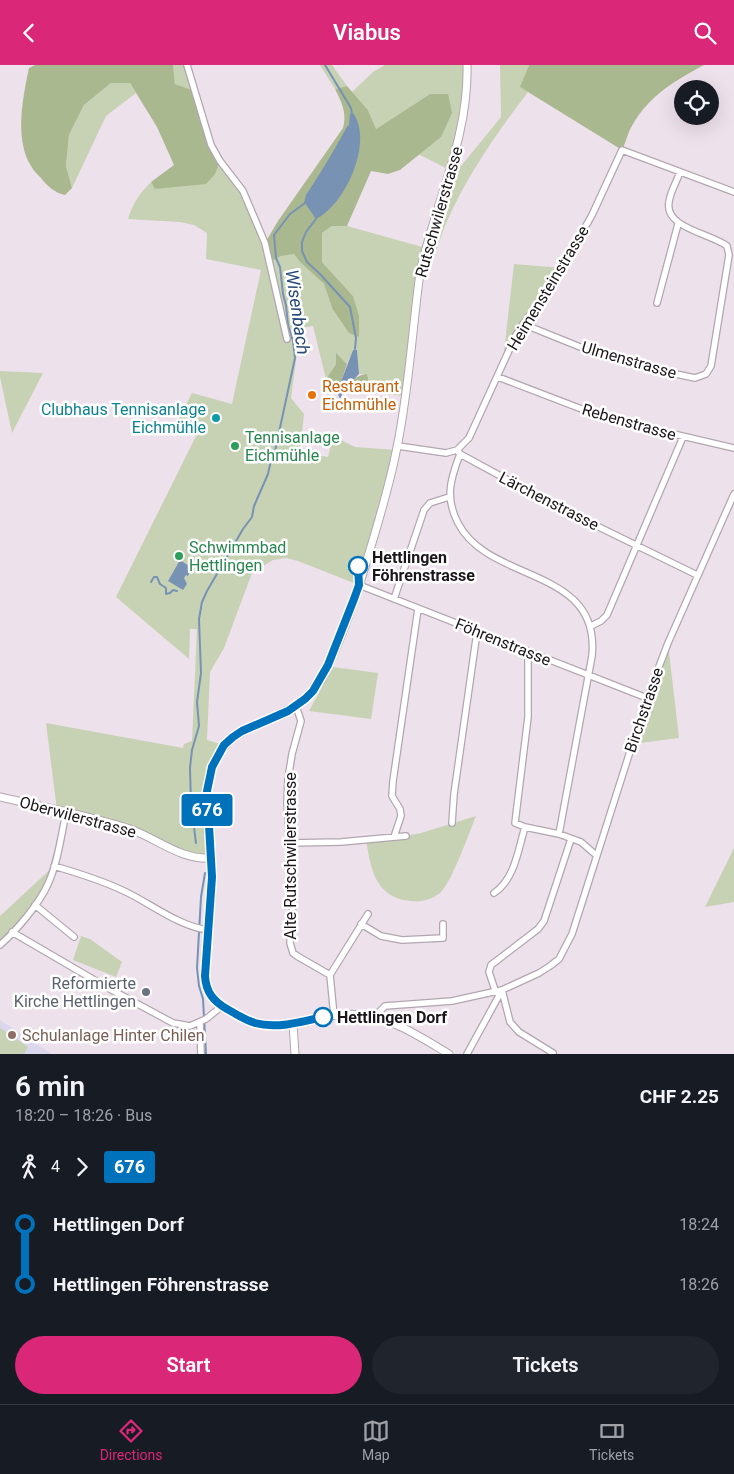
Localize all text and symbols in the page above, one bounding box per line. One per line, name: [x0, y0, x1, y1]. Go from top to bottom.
icon: back: [15, 19, 43, 47]
icon: search: [691, 19, 719, 47]
text: Viabus: [333, 20, 401, 45]
map controls: [674, 80, 719, 125]
button: locate: [674, 80, 719, 125]
street label: Rutschwilerstrasse: [411, 144, 467, 280]
street label: Heimensteinstrasse: [503, 222, 593, 354]
water label: Wisenbach: [282, 268, 314, 356]
street label: Ulmenstrasse: [579, 337, 679, 383]
place label: Restaurant Eichmühle: [322, 377, 399, 414]
marker: Restaurant Eichmühle: [306, 389, 318, 401]
place label: Clubhaus Tennisanlage Eichmühle: [41, 400, 206, 437]
street label: Rebenstrasse: [580, 400, 678, 444]
marker: Clubhaus Tennisanlage Eichmühle: [210, 412, 222, 424]
place label: Tennisanlage Eichmühle: [245, 428, 340, 465]
marker: Tennisanlage Eichmühle: [229, 440, 241, 452]
street label: Lärchenstrasse: [496, 468, 602, 534]
place label: Schwimmbad Hettlingen: [189, 538, 286, 575]
place label: Hettlingen Föhrenstrasse: [372, 548, 475, 585]
marker: Schwimmbad Hettlingen: [173, 550, 185, 562]
marker: Hettlingen Föhrenstrasse: [348, 556, 368, 576]
street label: Föhrenstrasse: [452, 614, 554, 670]
street label: Birchstrasse: [621, 665, 667, 755]
street label: Alte Rutschwilerstrasse: [281, 772, 300, 940]
street label: Oberwilerstrasse: [18, 792, 138, 842]
line badge: 676: [178, 794, 236, 826]
text: 676: [192, 799, 222, 820]
place label: Reformierte Kirche Hettlingen: [14, 974, 136, 1011]
marker: Reformierte Kirche Hettlingen: [140, 986, 152, 998]
marker: Hettlingen Dorf: [313, 1007, 333, 1027]
place label: Hettlingen Dorf: [337, 1008, 447, 1027]
place label: Schulanlage Hinter Chilen: [22, 1026, 205, 1045]
marker: Schulanlage Hinter Chilen: [6, 1029, 18, 1041]
text: 6 min: [15, 1070, 85, 1103]
text: CHF 2.25: [640, 1085, 719, 1108]
text: 18:20 – 18:26 · Bus: [15, 1106, 152, 1125]
icon: walk: [15, 1153, 43, 1181]
icon: forward: [68, 1153, 96, 1181]
text: 676: [114, 1156, 145, 1177]
text: 4: [51, 1157, 60, 1176]
text: Hettlingen Dorf: [53, 1213, 184, 1236]
text: 18:24: [679, 1215, 719, 1234]
text: Hettlingen Föhrenstrasse: [53, 1273, 269, 1296]
text: 18:26: [679, 1275, 719, 1294]
button: Start: [15, 1336, 362, 1394]
button: Tickets: [372, 1336, 719, 1394]
tab: Directions: [100, 1417, 163, 1463]
tab: Map: [362, 1417, 390, 1463]
tab: Tickets: [589, 1417, 634, 1463]

